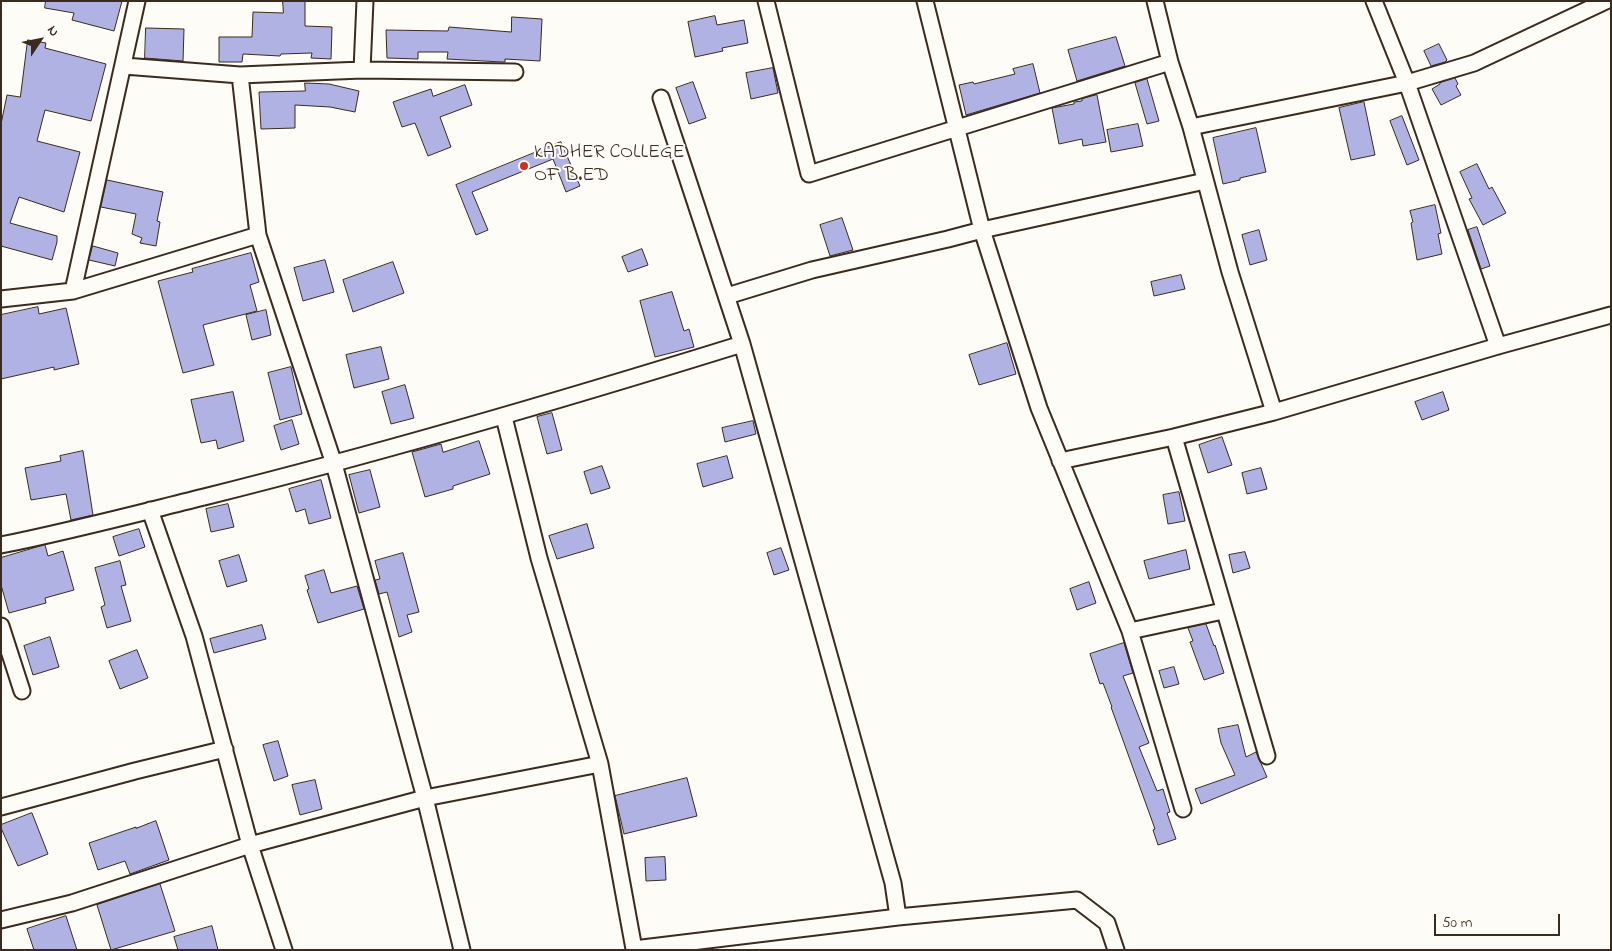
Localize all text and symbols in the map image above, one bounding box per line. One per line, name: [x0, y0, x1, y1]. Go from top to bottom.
north arrow: [15, 15, 65, 65]
text: N: [41, 22, 64, 41]
place label: kADHER COLLEGE OF B.ED: [534, 142, 685, 189]
marker: kADHER COLLEGE OF B.ED: [518, 160, 530, 172]
scale bar: [1437, 904, 1563, 936]
text: 50 m: [1442, 912, 1472, 934]

